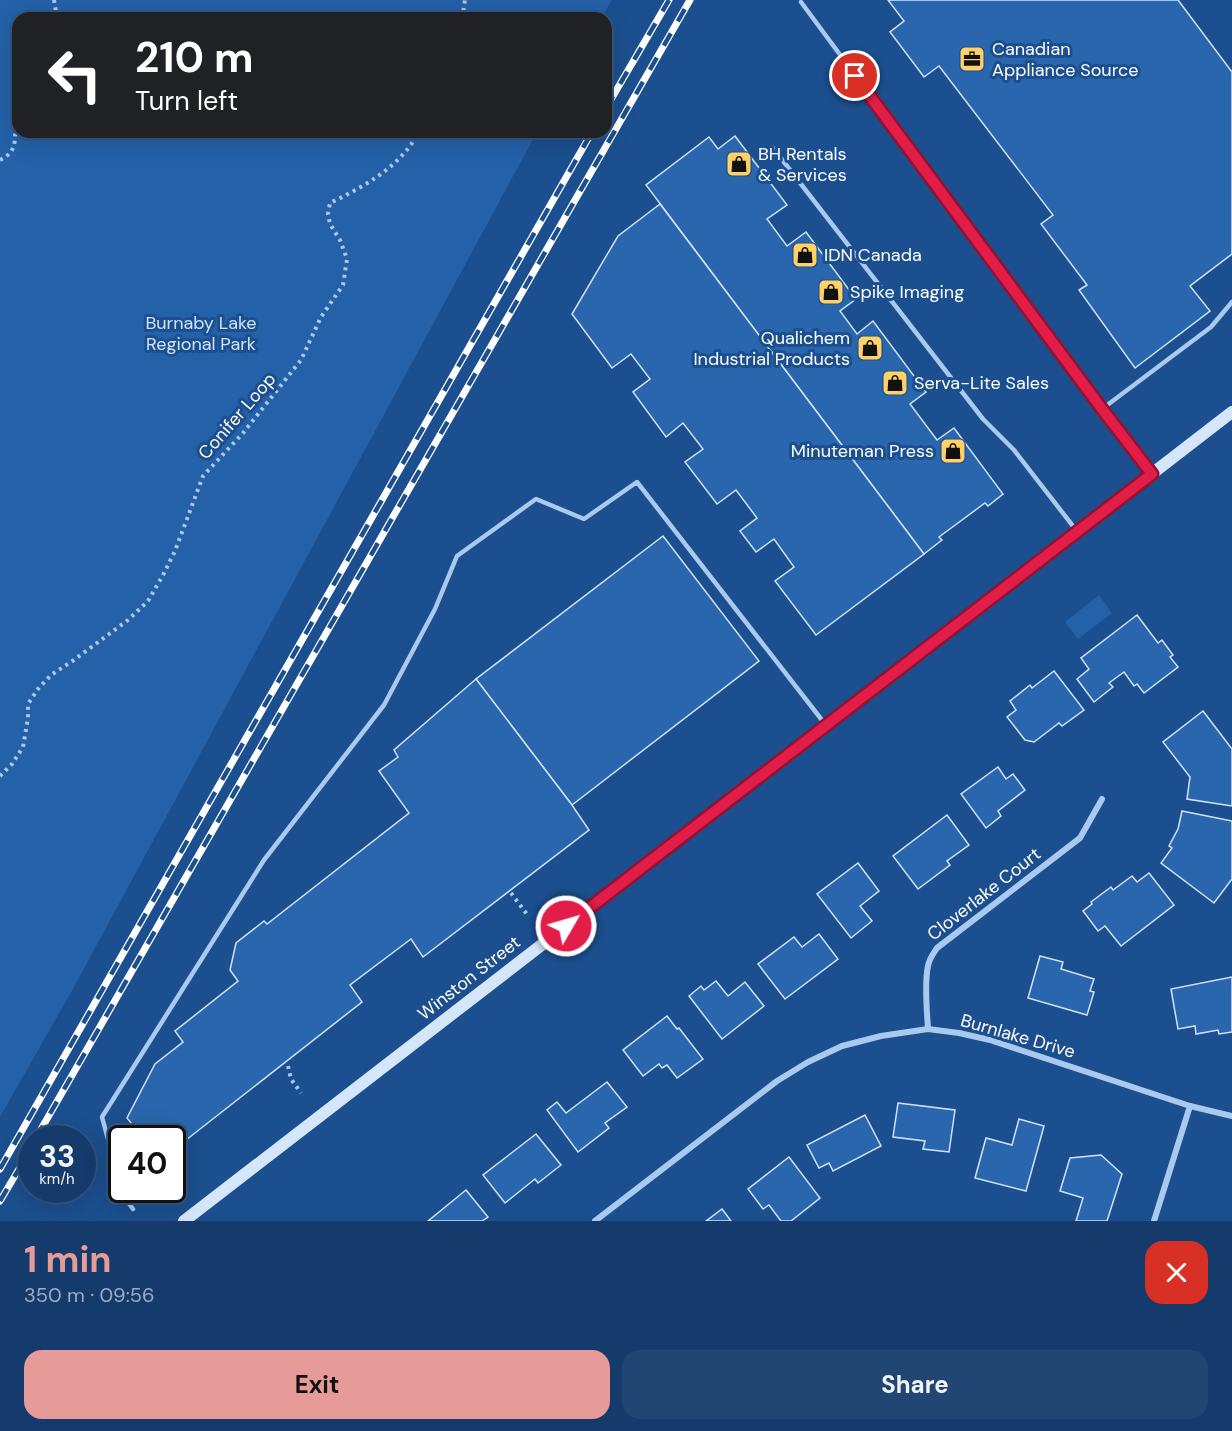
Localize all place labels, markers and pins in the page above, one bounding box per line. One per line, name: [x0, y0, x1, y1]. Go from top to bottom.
place label: Canadian Appliance Source: [992, 37, 1139, 82]
office icon: Canadian Appliance Source: [957, 44, 987, 74]
pin: [829, 50, 880, 101]
place label: BH Rentals & Services: [758, 142, 847, 187]
shop icon: BH Rentals & Services: [724, 149, 754, 179]
shop icon: IDN Canada: [790, 240, 820, 270]
place label: IDN Canada: [824, 243, 922, 267]
shop icon: Spike Imaging: [816, 277, 846, 307]
place label: Spike Imaging: [850, 280, 964, 304]
place label: Qualichem Industrial Products: [693, 326, 850, 371]
shop icon: Qualichem Industrial Products: [855, 333, 885, 363]
shop icon: Serva-Lite Sales: [880, 368, 910, 398]
place label: Serva-Lite Sales: [914, 371, 1049, 395]
shop icon: Minuteman Press: [938, 436, 968, 466]
place label: Minuteman Press: [791, 439, 934, 463]

